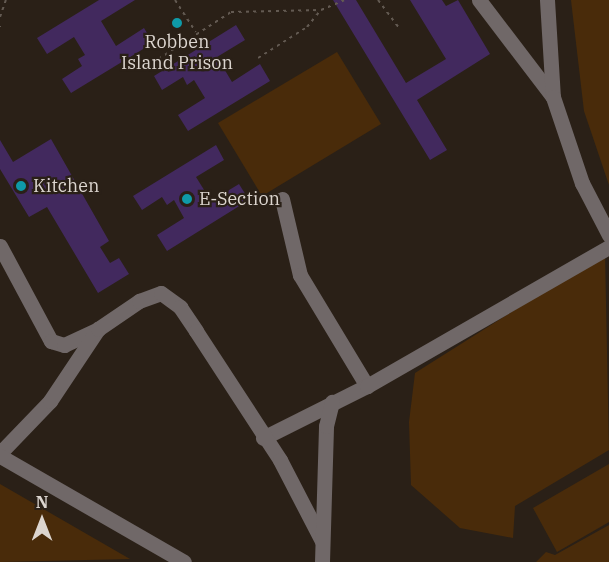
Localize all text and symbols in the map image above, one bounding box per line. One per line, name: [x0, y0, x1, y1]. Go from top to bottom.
marker: Robben Island Prison: [170, 16, 184, 30]
place label: Robben Island Prison: [121, 32, 233, 74]
place label: Kitchen: [33, 175, 99, 197]
marker: Kitchen: [14, 179, 28, 193]
place label: E-Section: [199, 188, 280, 210]
marker: E-Section: [180, 192, 194, 206]
north arrow: [12, 490, 72, 550]
text: N: [36, 492, 48, 512]

